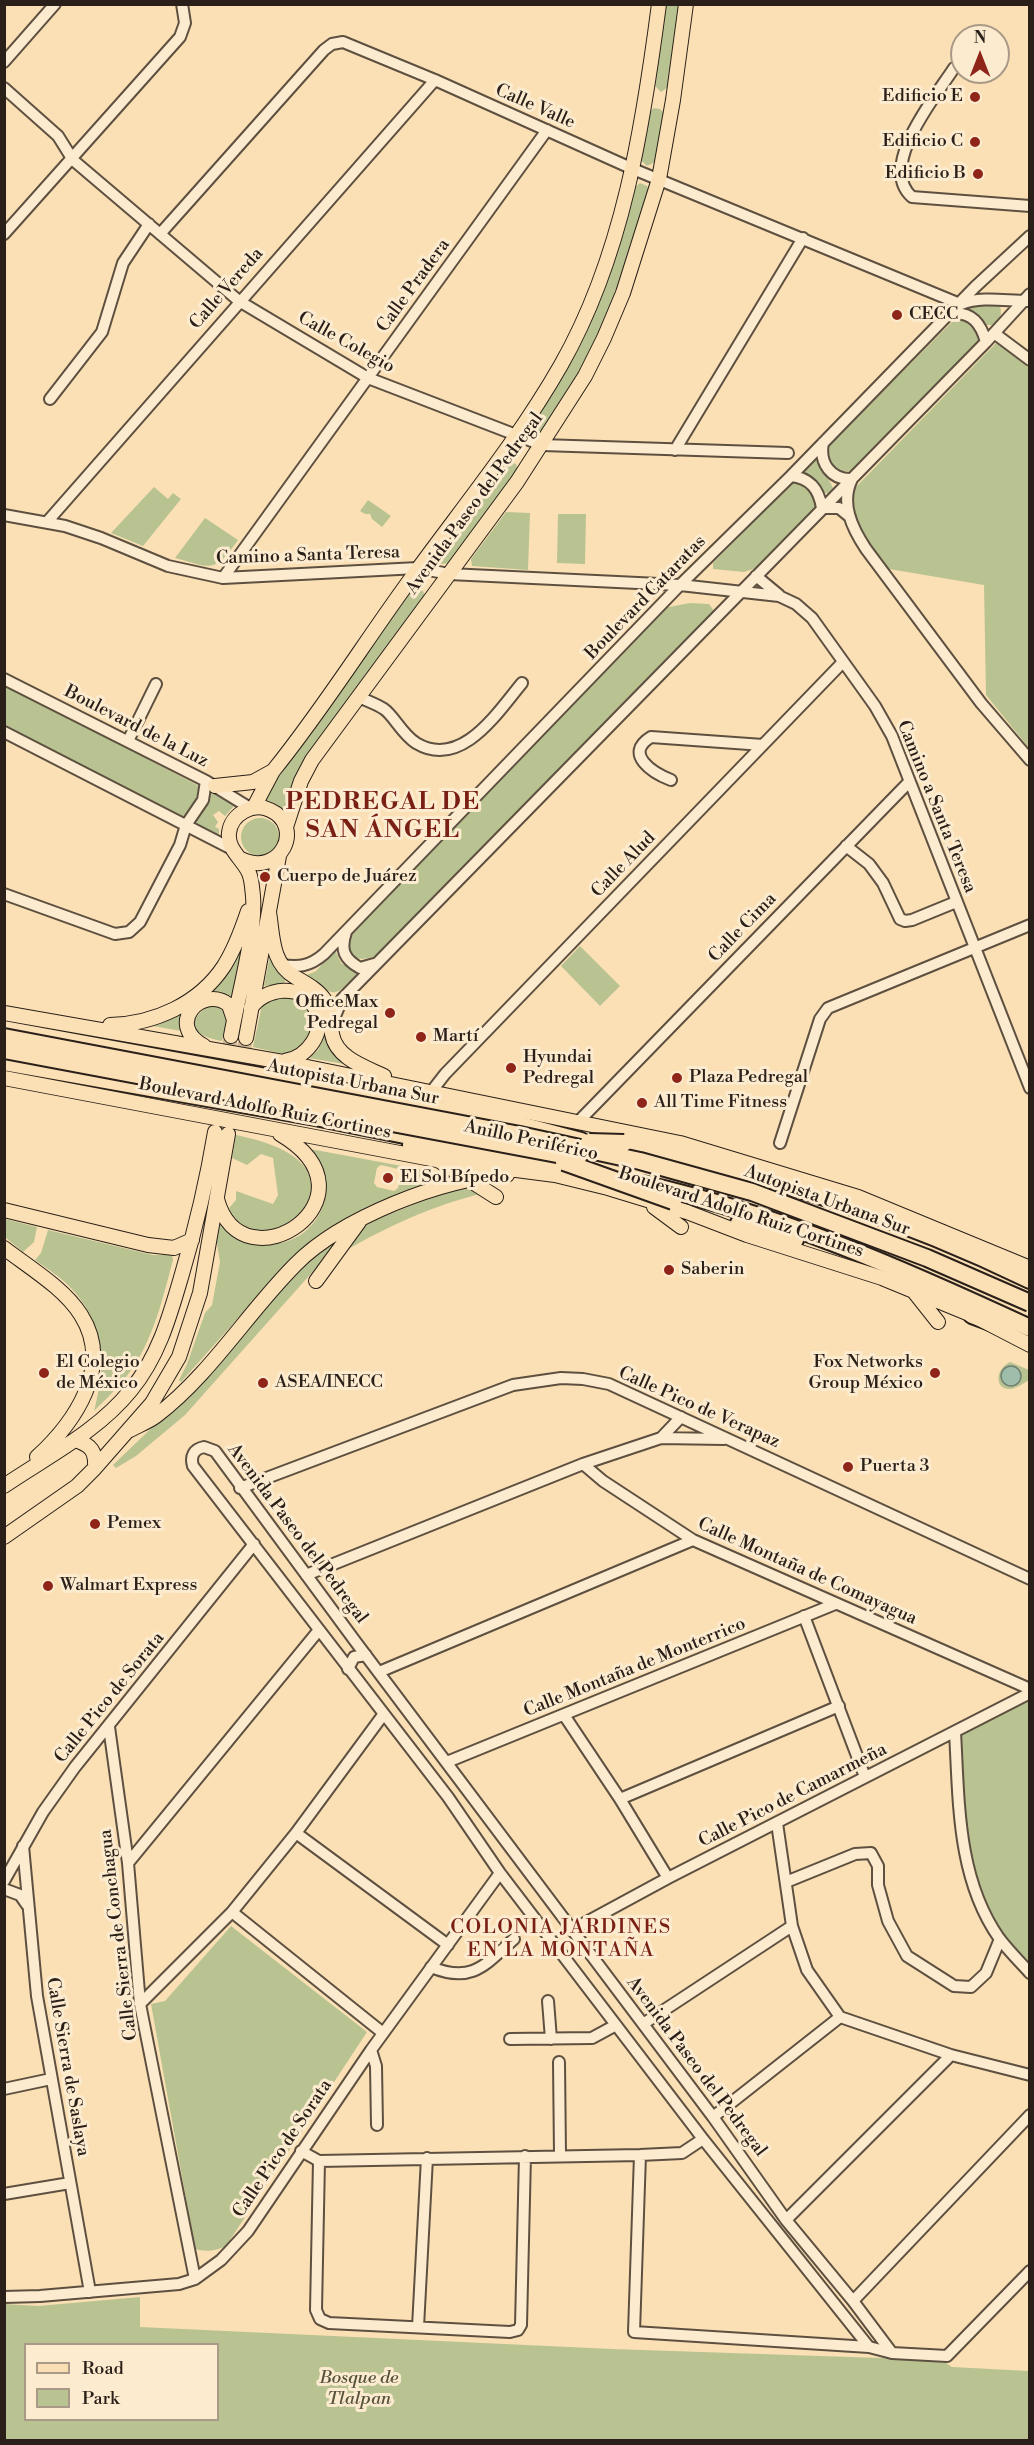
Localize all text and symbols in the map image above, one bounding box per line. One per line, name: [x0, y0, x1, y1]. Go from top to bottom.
north arrow: [950, 24, 1010, 84]
text: N: [974, 28, 986, 48]
street label: Calle Valle: [492, 80, 578, 134]
place label: Edificio E: [882, 86, 963, 108]
marker: Edificio E: [968, 90, 982, 104]
place label: Edificio C: [882, 131, 963, 153]
marker: Edificio C: [968, 135, 982, 149]
place label: Edificio B: [885, 163, 966, 185]
marker: Edificio B: [971, 167, 985, 181]
street label: Calle Pradera: [373, 235, 455, 337]
street label: Calle Vereda: [186, 244, 268, 334]
place label: CECC: [909, 304, 958, 326]
street label: Calle Colegio: [294, 308, 398, 378]
marker: CECC: [890, 308, 904, 322]
street label: Avenida Paseo del Pedregal: [402, 409, 548, 599]
street label: Boulevard Cataratas: [581, 531, 711, 665]
street label: Camino a Santa Teresa: [216, 542, 400, 570]
street label: Boulevard de la Luz: [60, 681, 212, 773]
street label: Camino a Santa Teresa: [892, 718, 980, 896]
district label: PEDREGAL DE SAN ÁNGEL: [286, 789, 480, 845]
street label: Calle Alud: [587, 828, 661, 902]
place label: Cuerpo de Juárez: [277, 866, 417, 888]
marker: Cuerpo de Juárez: [258, 870, 272, 884]
street label: Calle Cima: [705, 889, 781, 967]
place label: OfficeMax Pedregal: [295, 992, 378, 1034]
marker: OfficeMax Pedregal: [383, 1006, 397, 1020]
place label: Martí: [433, 1026, 479, 1048]
marker: Martí: [414, 1030, 428, 1044]
place label: Hyundai Pedregal: [523, 1047, 594, 1090]
street label: Autopista Urbana Sur: [265, 1056, 441, 1110]
marker: Hyundai Pedregal: [504, 1061, 518, 1075]
place label: Plaza Pedregal: [689, 1067, 808, 1089]
marker: Plaza Pedregal: [670, 1071, 684, 1085]
street label: Boulevard Adolfo Ruiz Cortines: [137, 1074, 393, 1144]
place label: All Time Fitness: [654, 1092, 787, 1114]
marker: All Time Fitness: [635, 1096, 649, 1110]
street label: Anillo Periférico: [462, 1116, 600, 1166]
street label: Autopista Urbana Sur: [741, 1161, 913, 1241]
street label: Boulevard Adolfo Ruiz Cortines: [616, 1163, 866, 1263]
place label: El Sol Bípedo: [400, 1167, 509, 1189]
marker: El Sol Bípedo: [381, 1171, 395, 1185]
place label: Saberin: [681, 1259, 745, 1281]
marker: Saberin: [662, 1263, 676, 1277]
place label: El Colegio de México: [56, 1352, 140, 1394]
place label: Fox Networks Group México: [809, 1352, 923, 1394]
street label: Calle Pico de Verapaz: [615, 1363, 783, 1453]
marker: El Colegio de México: [37, 1366, 51, 1380]
marker: Fox Networks Group México: [928, 1366, 942, 1380]
place label: ASEA/INECC: [275, 1372, 383, 1394]
marker: ASEA/INECC: [256, 1376, 270, 1390]
street label: Avenida Paseo del Pedregal: [222, 1440, 372, 1628]
place label: Puerta 3: [860, 1456, 929, 1478]
marker: Puerta 3: [841, 1460, 855, 1474]
place label: Pemex: [107, 1513, 161, 1535]
street label: Calle Montaña de Comayagua: [694, 1514, 920, 1630]
marker: Pemex: [88, 1517, 102, 1531]
place label: Walmart Express: [60, 1575, 197, 1597]
marker: Walmart Express: [41, 1579, 55, 1593]
street label: Calle Montaña de Monterrico: [521, 1614, 749, 1722]
street label: Calle Pico de Sorata: [51, 1628, 169, 1768]
street label: Calle Pico de Camarmeña: [695, 1739, 891, 1853]
street label: Calle Sierra de Conchagua: [95, 1828, 143, 2042]
district label: COLONIA JARDINES EN LA MONTAÑA: [450, 1916, 672, 1963]
street label: Avenida Paseo del Pedregal: [621, 1973, 771, 2161]
street label: Calle Sierra de Saslaya: [41, 1976, 93, 2158]
street label: Calle Pico de Sorata: [229, 2076, 337, 2222]
legend: [24, 2343, 219, 2421]
text: Road: [82, 2357, 124, 2380]
park label: Bosque de Tlalpan: [320, 2368, 398, 2410]
text: Park: [82, 2387, 119, 2410]

